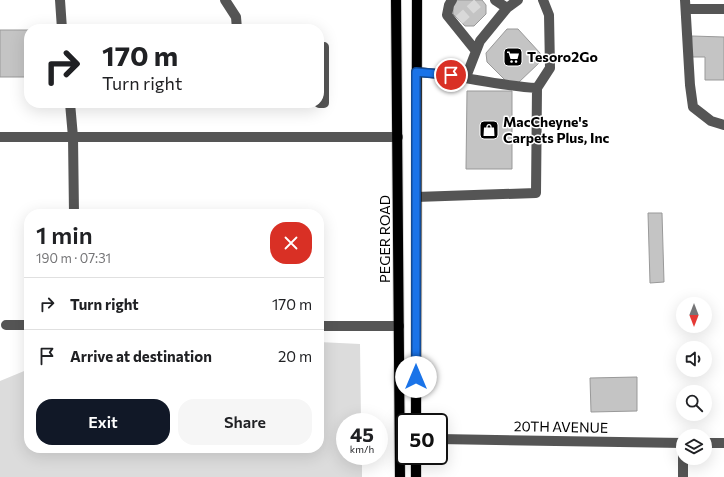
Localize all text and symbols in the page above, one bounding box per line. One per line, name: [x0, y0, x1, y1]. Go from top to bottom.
text: 170 m: [102, 38, 178, 72]
icon: right: [36, 40, 88, 92]
supermarket icon: Tesoro2Go: [502, 46, 524, 68]
place label: Tesoro2Go: [527, 48, 598, 65]
pin: [434, 58, 468, 92]
icon: arrive: [440, 64, 462, 86]
text: Turn right: [102, 72, 182, 94]
place label: MacCheyne's Carpets Plus, Inc: [503, 113, 609, 146]
shop icon: MacCheyne's Carpets Plus, Inc: [478, 119, 500, 141]
street label: PEGER ROAD: [376, 195, 393, 283]
text: 1 min: [36, 220, 93, 249]
button: close: [270, 222, 312, 264]
text: 190 m · 07:31: [36, 250, 111, 266]
icon: right: [36, 293, 58, 315]
text: Turn right: [70, 295, 139, 313]
text: 170 m: [272, 295, 312, 313]
north arrow: [676, 297, 712, 333]
map controls: [676, 297, 712, 465]
button: sound: [676, 341, 712, 377]
icon: arrive: [36, 345, 58, 367]
text: Arrive at destination: [70, 347, 212, 365]
text: 20 m: [278, 347, 312, 365]
position arrow: [395, 356, 437, 398]
button: search: [676, 385, 712, 421]
button: Exit: [36, 399, 170, 445]
button: Share: [178, 399, 312, 445]
speed limit sign: 50: [396, 413, 448, 465]
street label: 20TH AVENUE: [514, 417, 608, 436]
text: 45: [350, 422, 374, 446]
button: layers: [676, 429, 712, 465]
text: km/h: [350, 443, 374, 455]

